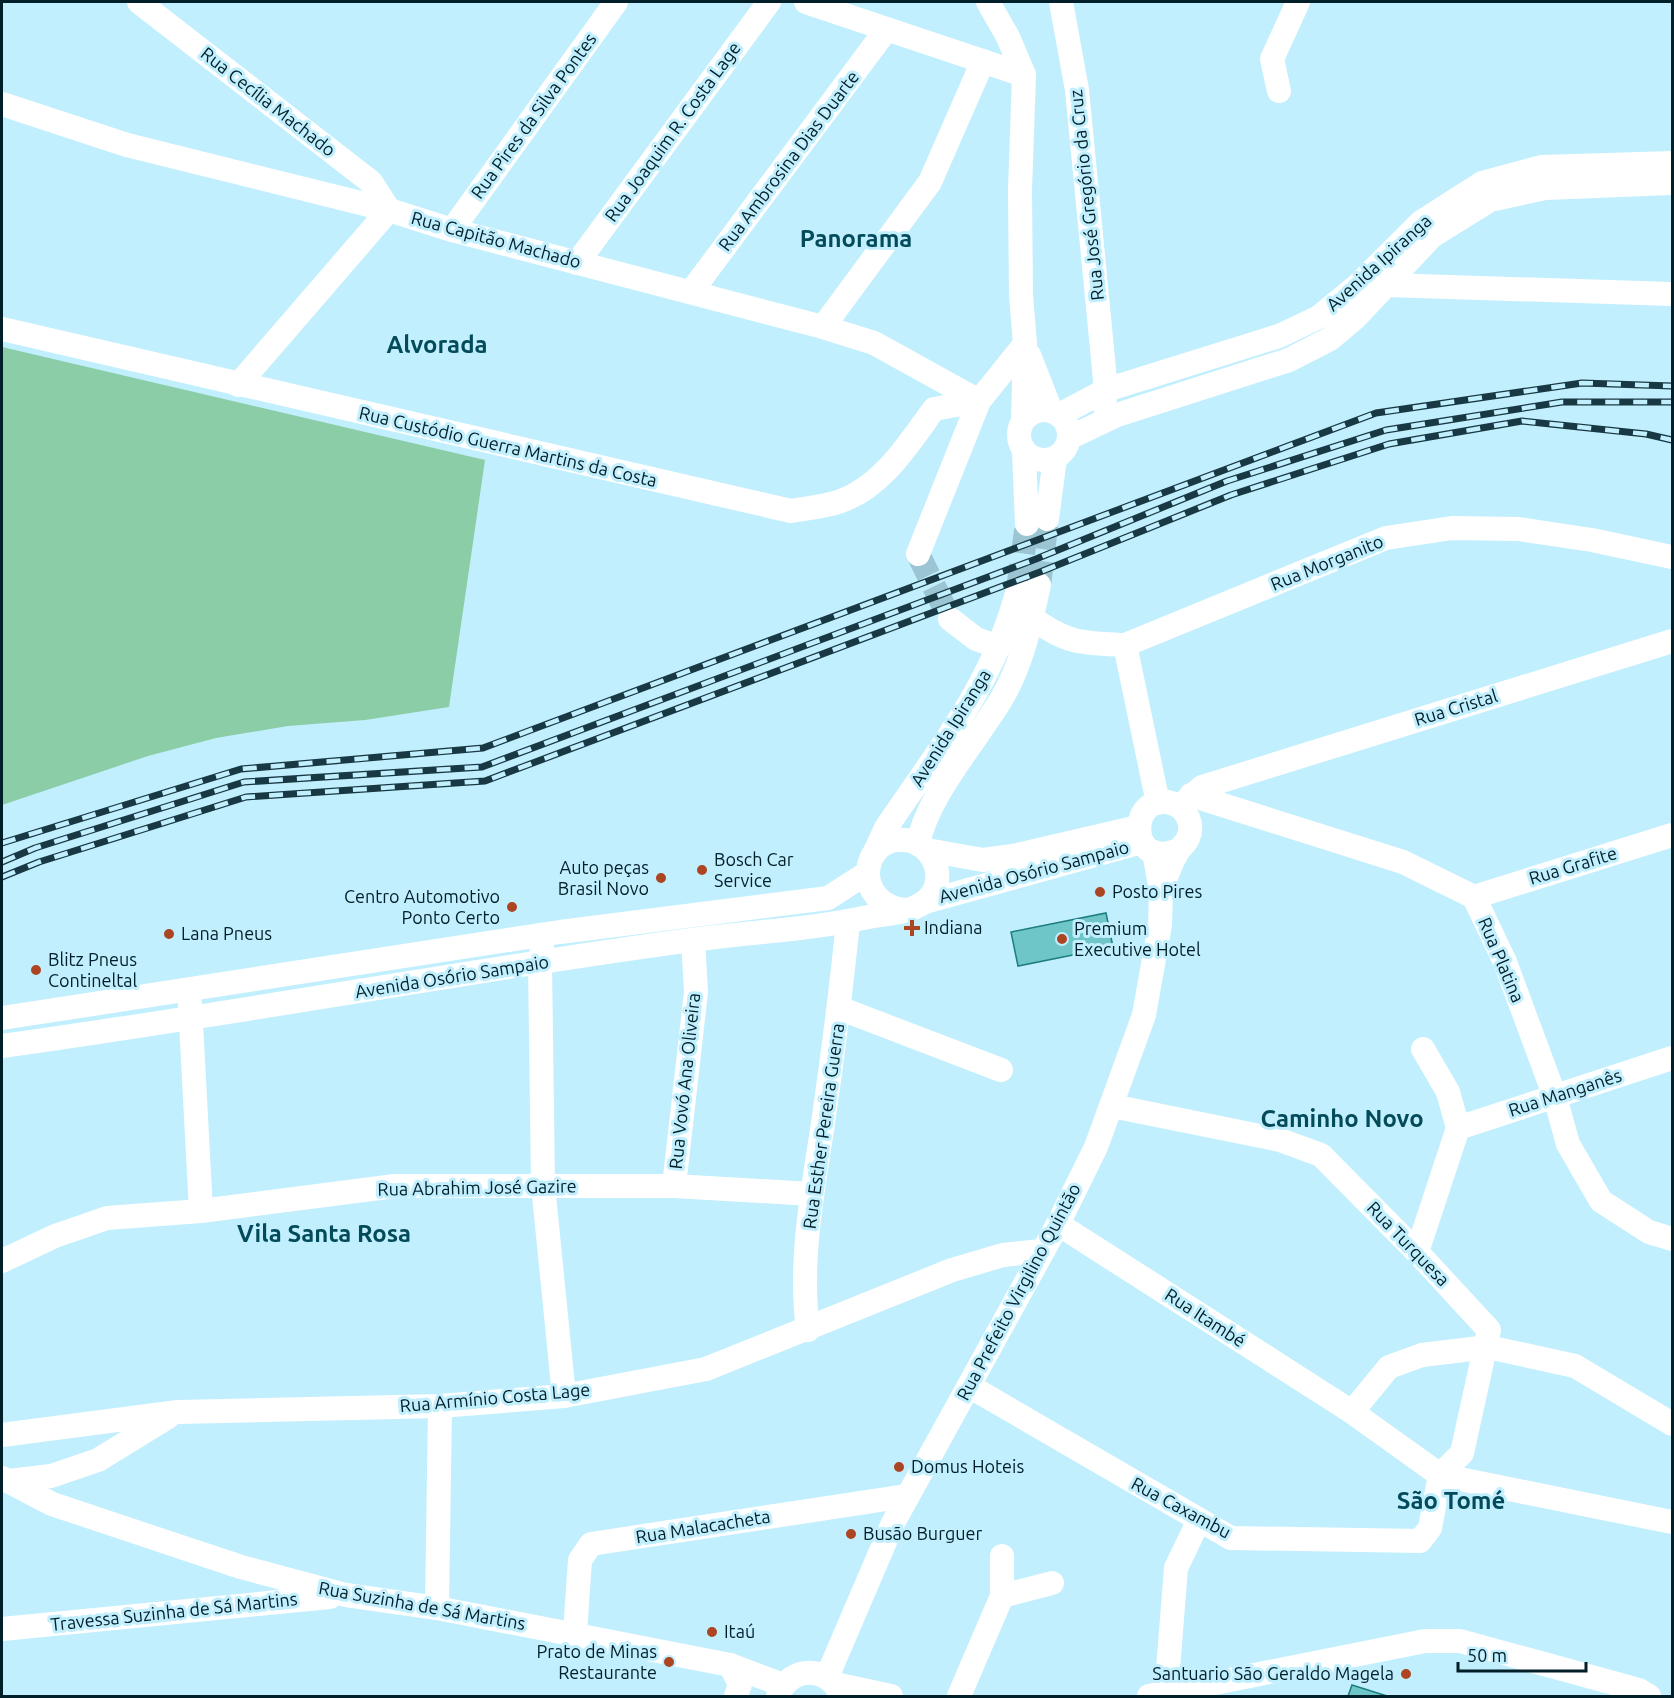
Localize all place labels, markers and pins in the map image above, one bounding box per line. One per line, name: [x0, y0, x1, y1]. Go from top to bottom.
place label: Bosch Car Service: [714, 849, 794, 890]
place label: Auto peças Brasil Novo: [558, 857, 649, 898]
marker: Bosch Car Service: [695, 863, 709, 877]
marker: Auto peças Brasil Novo: [654, 871, 668, 885]
place label: Posto Pires: [1112, 881, 1202, 901]
marker: Posto Pires: [1093, 885, 1107, 899]
place label: Centro Automotivo Ponto Certo: [344, 886, 500, 927]
marker: Centro Automotivo Ponto Certo: [505, 900, 519, 914]
place label: Indiana: [924, 917, 983, 937]
place label: Premium Executive Hotel: [1074, 918, 1201, 959]
marker: Indiana: [905, 921, 919, 935]
place label: Lana Pneus: [181, 923, 272, 943]
marker: Lana Pneus: [162, 927, 176, 941]
marker: Premium Executive Hotel: [1055, 932, 1069, 946]
place label: Blitz Pneus Contineltal: [48, 949, 137, 990]
marker: Blitz Pneus Contineltal: [29, 963, 43, 977]
place label: Domus Hoteis: [911, 1456, 1024, 1476]
marker: Domus Hoteis: [892, 1460, 906, 1474]
place label: Busão Burguer: [863, 1523, 982, 1543]
marker: Busão Burguer: [844, 1527, 858, 1541]
place label: Itaú: [724, 1621, 755, 1641]
marker: Itaú: [705, 1625, 719, 1639]
place label: Prato de Minas Restaurante: [537, 1641, 657, 1682]
marker: Prato de Minas Restaurante: [662, 1655, 676, 1669]
place label: Santuario São Geraldo Magela: [1152, 1663, 1394, 1683]
marker: Santuario São Geraldo Magela: [1399, 1667, 1413, 1681]

